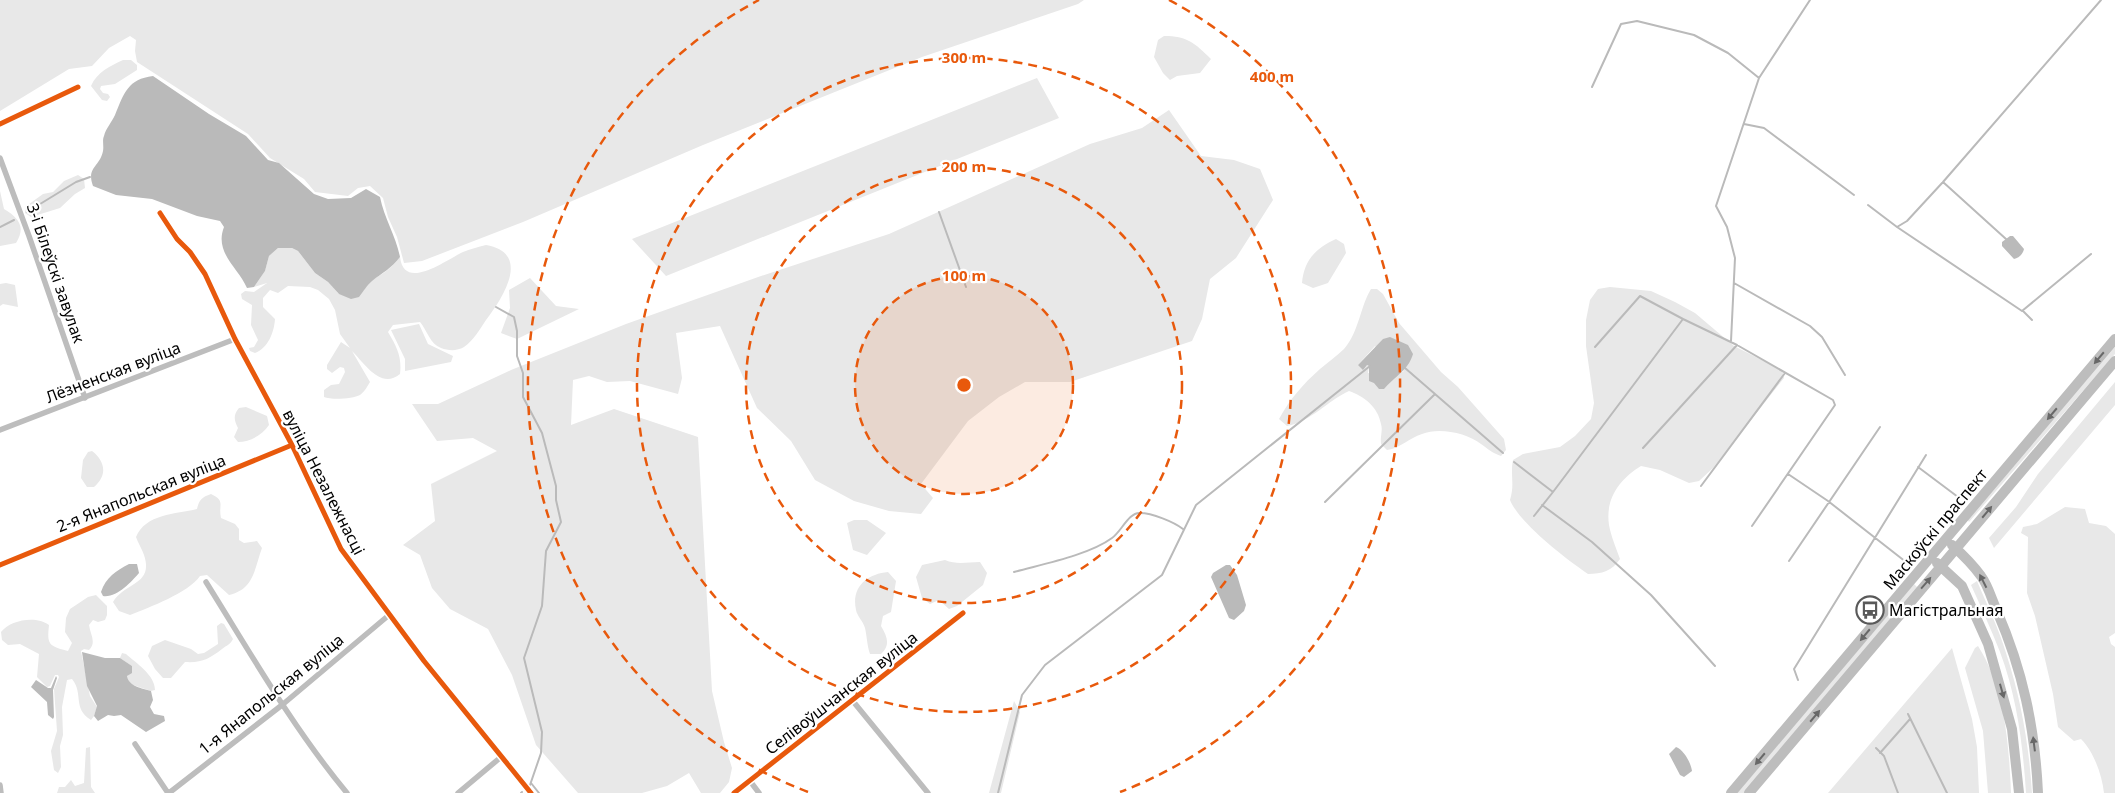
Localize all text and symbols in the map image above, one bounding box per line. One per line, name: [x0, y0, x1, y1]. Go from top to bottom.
text: 300 m: [942, 47, 986, 67]
text: 400 m: [1250, 66, 1294, 86]
text: 200 m: [942, 156, 986, 176]
street label: 3-і Білеўскі завулак: [22, 200, 90, 346]
text: 100 m: [942, 265, 986, 285]
street label: Лёзненская вуліца: [42, 336, 184, 408]
one-way arrow: [2094, 351, 2105, 364]
centre of rings: [955, 376, 973, 394]
street label: вуліца Незалежнасці: [278, 405, 370, 559]
one-way arrow: [2046, 407, 2057, 420]
street label: 2-я Янапольская вуліца: [53, 449, 229, 537]
street label: Маскоўскі праспект: [1878, 463, 1992, 594]
one-way arrow: [1982, 505, 1993, 518]
one-way arrow: [1979, 574, 1987, 589]
one-way arrow: [1920, 578, 1932, 590]
bus stop icon: Магістральная: [1855, 595, 1885, 625]
place label: Магістральная: [1889, 599, 2004, 621]
street label: Селівоўшчанская вуліца: [760, 626, 922, 760]
one-way arrow: [1859, 628, 1871, 640]
street label: 1-я Янапольская вуліца: [194, 629, 348, 759]
one-way arrow: [1999, 683, 2007, 698]
one-way arrow: [1809, 709, 1820, 722]
one-way arrow: [2030, 736, 2038, 752]
one-way arrow: [1755, 752, 1766, 765]

